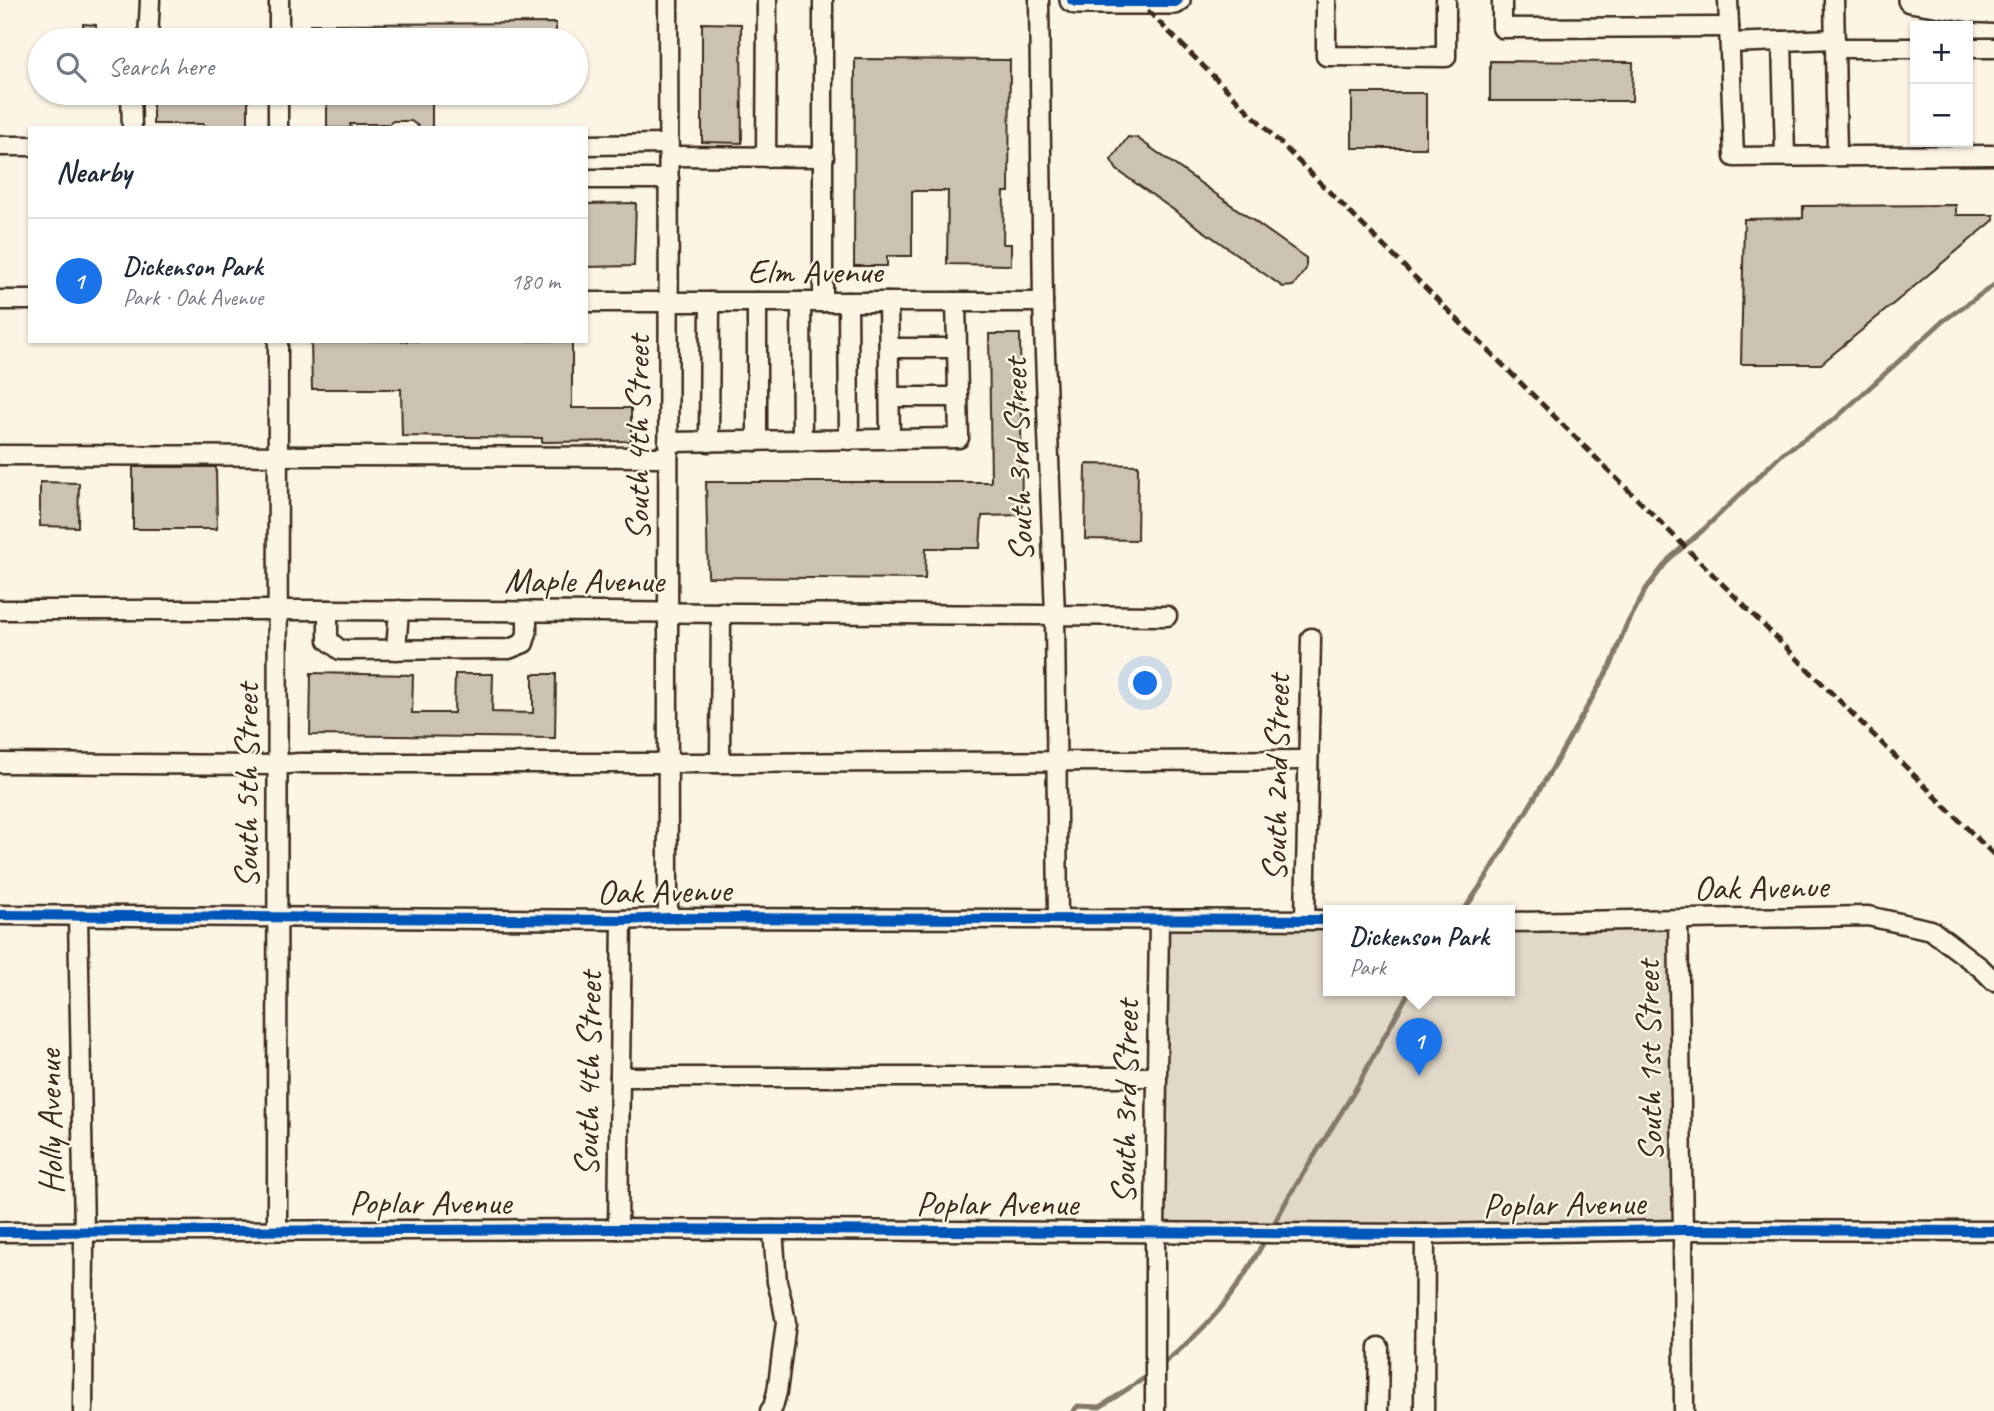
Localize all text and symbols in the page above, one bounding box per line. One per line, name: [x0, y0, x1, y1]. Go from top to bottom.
map controls: [1910, 21, 1973, 147]
button: +: [1910, 21, 1973, 84]
search box: [28, 28, 588, 105]
icon: search: [52, 48, 90, 86]
text: Search here: [108, 50, 214, 83]
button: −: [1910, 84, 1973, 147]
text: Nearby: [56, 153, 132, 191]
street label: Elm Avenue: [748, 249, 885, 294]
text: Dickenson Park: [123, 250, 262, 283]
text: 1: [74, 267, 84, 296]
text: 180 m: [511, 267, 560, 296]
text: Park · Oak Avenue: [123, 283, 263, 312]
street label: South 4th Street: [615, 332, 660, 541]
street label: South 3rd Street: [992, 354, 1044, 563]
street label: Maple Avenue: [504, 558, 666, 603]
your location: [1128, 666, 1162, 700]
street label: South 2nd Street: [1252, 671, 1300, 882]
street label: South 5th Street: [224, 680, 269, 889]
street label: Oak Avenue: [1693, 863, 1831, 911]
street label: Oak Avenue: [596, 867, 734, 915]
popup: [1323, 905, 1515, 996]
text: Dickenson Park: [1349, 920, 1489, 953]
text: Park: [1349, 953, 1386, 982]
street label: South 1st Street: [1625, 957, 1673, 1162]
street label: South 4th Street: [564, 968, 612, 1177]
street label: South 3rd Street: [1101, 996, 1149, 1204]
pin: 1: [1396, 1018, 1442, 1076]
street label: Holly Avenue: [26, 1047, 74, 1195]
street label: Poplar Avenue: [349, 1180, 514, 1225]
street label: Poplar Avenue: [1483, 1180, 1648, 1228]
street label: Poplar Avenue: [916, 1181, 1081, 1226]

